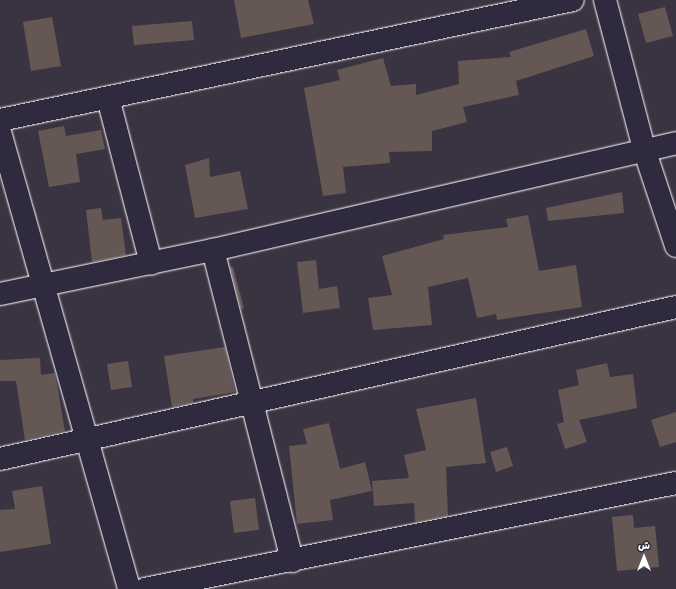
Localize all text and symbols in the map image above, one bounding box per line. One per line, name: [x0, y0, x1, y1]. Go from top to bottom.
north arrow: [624, 537, 664, 577]
text: ش: [638, 537, 650, 552]

